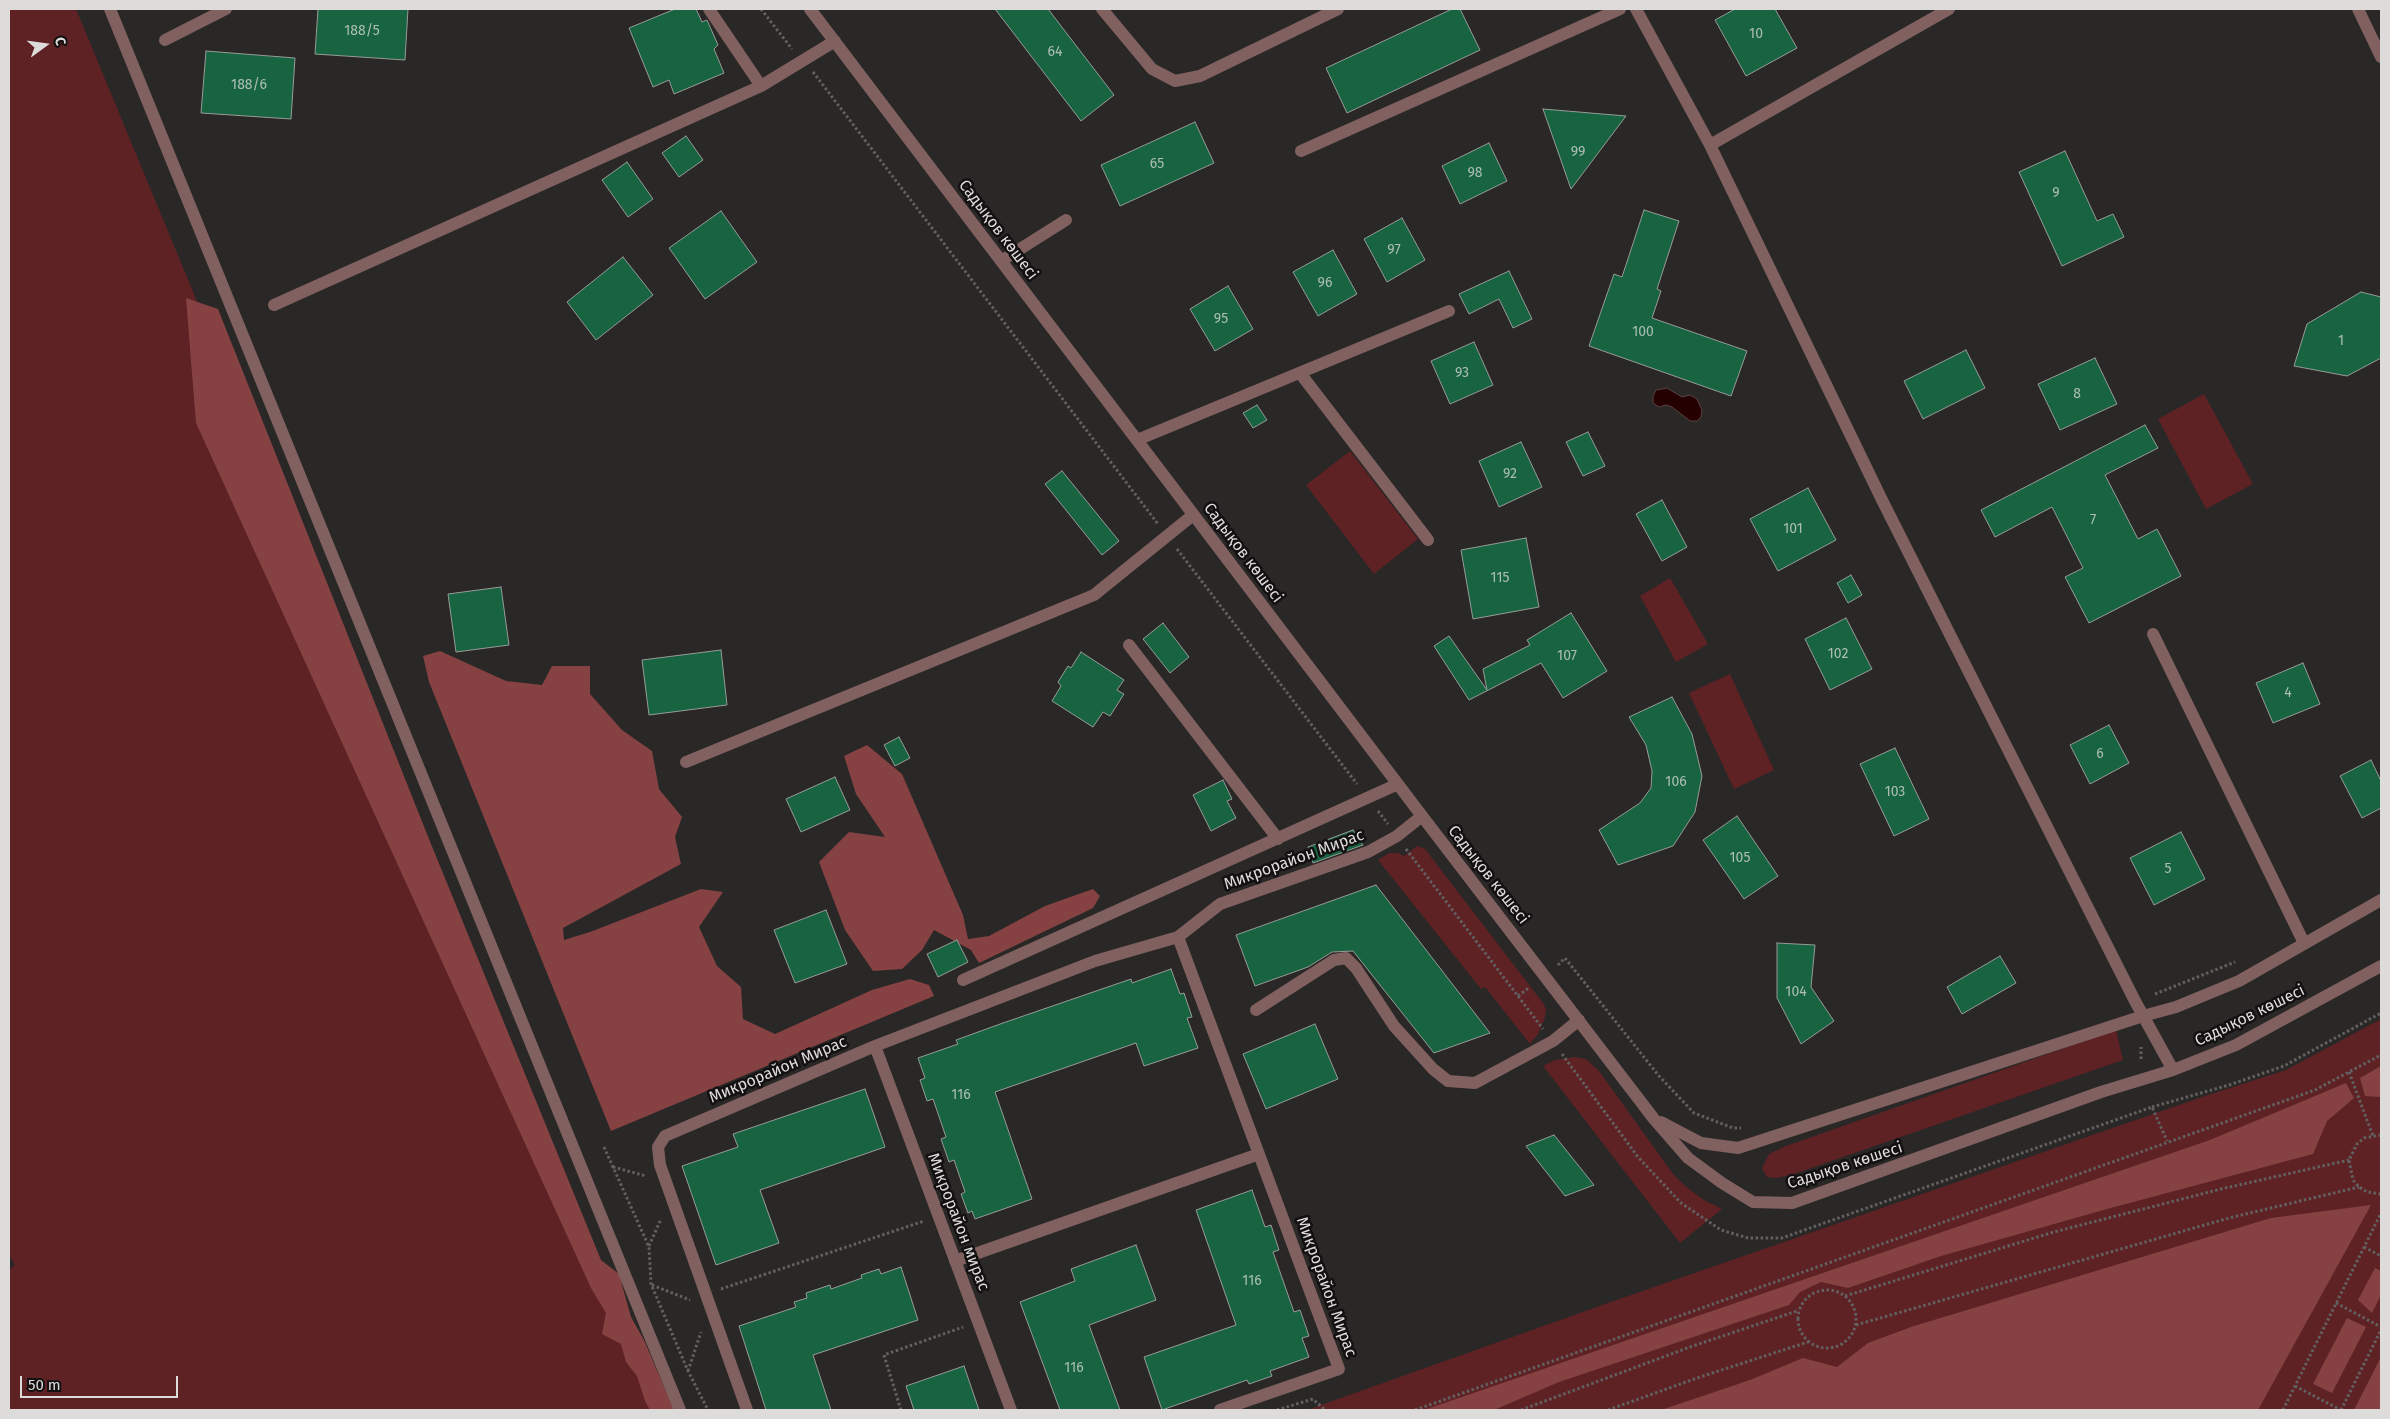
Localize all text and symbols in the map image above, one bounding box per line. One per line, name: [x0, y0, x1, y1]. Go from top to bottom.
north arrow: [20, 20, 70, 70]
house number: 188/5: [344, 23, 380, 39]
house number: 10: [1749, 26, 1763, 42]
text: С: [51, 35, 69, 47]
house number: 64: [1048, 44, 1062, 60]
house number: 188/6: [231, 77, 267, 93]
house number: 99: [1571, 144, 1585, 160]
house number: 65: [1150, 156, 1164, 172]
house number: 98: [1467, 165, 1483, 181]
street label: Садықов көшесі: [954, 176, 1042, 284]
house number: 9: [2052, 185, 2060, 201]
house number: 97: [1387, 242, 1401, 258]
house number: 96: [1318, 275, 1332, 291]
house number: 95: [1214, 311, 1228, 327]
house number: 100: [1632, 324, 1654, 340]
house number: 1: [2338, 333, 2344, 349]
house number: 93: [1455, 365, 1469, 381]
house number: 8: [2073, 386, 2081, 402]
house number: 92: [1503, 466, 1517, 482]
street label: Садықов көшесі: [1199, 499, 1287, 607]
house number: 7: [2090, 512, 2096, 528]
house number: 101: [1783, 521, 1803, 537]
house number: 115: [1491, 570, 1509, 586]
house number: 102: [1828, 646, 1848, 662]
house number: 107: [1557, 648, 1577, 664]
house number: 4: [2284, 685, 2292, 701]
house number: 6: [2096, 746, 2104, 762]
house number: 106: [1665, 774, 1687, 790]
house number: 103: [1885, 784, 1905, 800]
street label: Садықов көшесі: [1443, 822, 1533, 928]
street label: Микрорайон Мирас: [1221, 826, 1367, 894]
house number: 105: [1730, 850, 1750, 866]
house number: 5: [2164, 861, 2172, 877]
street label: Садықов көшесі: [2192, 981, 2308, 1051]
house number: 104: [1785, 984, 1807, 1000]
street label: Микрорайон Мирас: [706, 1032, 850, 1108]
house number: 116: [951, 1087, 971, 1103]
street label: Садықов көшесі: [1785, 1138, 1905, 1194]
street label: Микрорайон мирас: [923, 1150, 993, 1294]
street label: Микрорайон Мирас: [1292, 1214, 1360, 1360]
house number: 116: [1242, 1273, 1262, 1289]
house number: 116: [1064, 1360, 1084, 1376]
scale bar: [22, 1366, 180, 1398]
text: 50 m: [28, 1376, 61, 1394]

